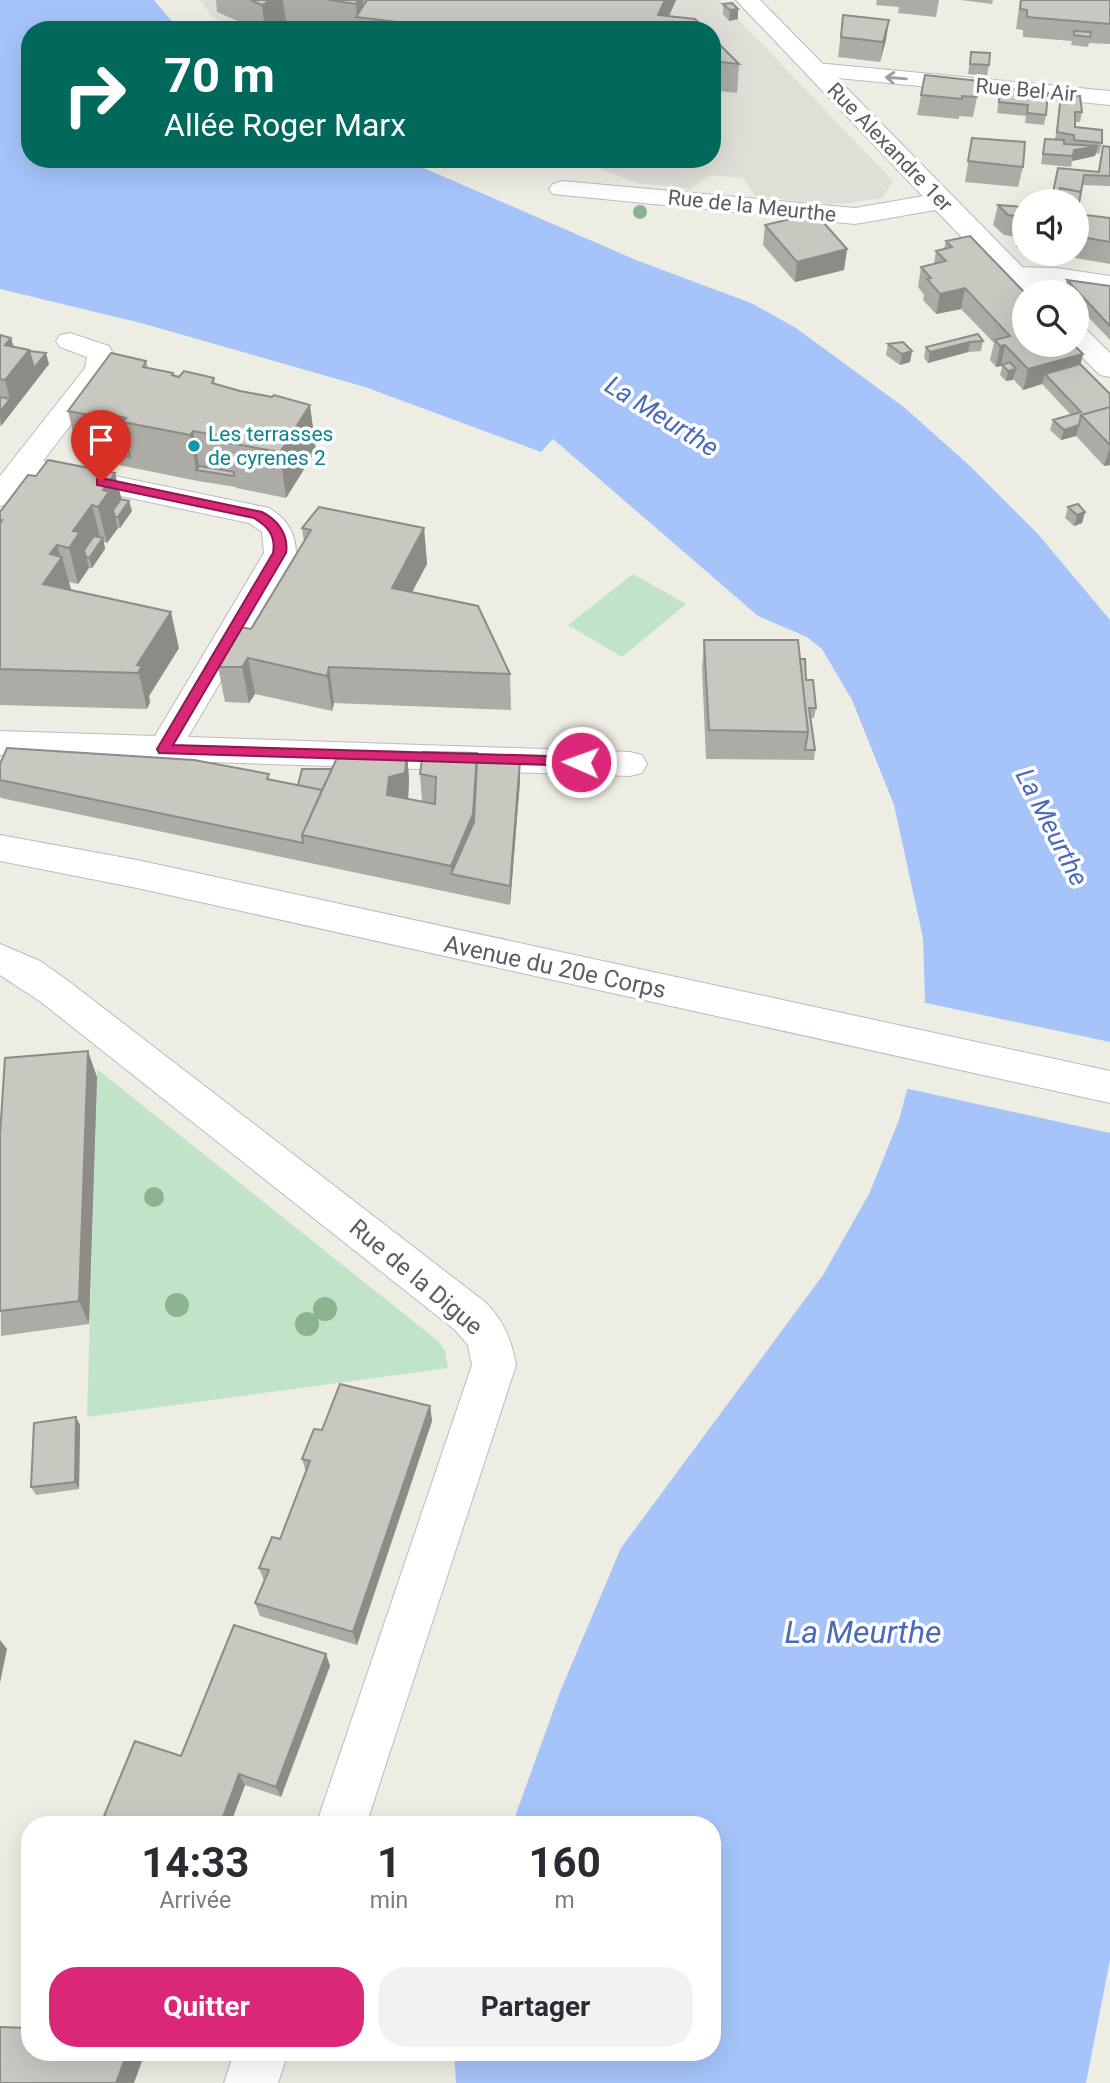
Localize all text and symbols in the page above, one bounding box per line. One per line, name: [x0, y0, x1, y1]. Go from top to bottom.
text: 70 m: [164, 47, 275, 104]
icon: right: [49, 49, 140, 140]
one-way arrow: [885, 71, 907, 84]
street label: Rue Bel Air: [974, 74, 1078, 106]
street label: Rue Alexandre 1er: [823, 78, 957, 216]
text: Allée Roger Marx: [164, 106, 406, 144]
street label: Rue de la Meurthe: [667, 185, 837, 227]
map controls: [1012, 189, 1089, 357]
button: sound: [1012, 189, 1089, 266]
button: search: [1012, 280, 1089, 357]
water label: La Meurthe: [600, 369, 724, 463]
pin: [71, 410, 131, 482]
icon: arrive: [82, 421, 120, 459]
place label: Les terrasses de cyrenes 2: [208, 422, 333, 470]
marker: Les terrasses de cyrenes 2: [186, 438, 202, 454]
position arrow: [544, 725, 618, 799]
water label: La Meurthe: [1010, 763, 1094, 891]
street label: Avenue du 20e Corps: [441, 930, 669, 1004]
street label: Rue de la Digue: [344, 1213, 488, 1341]
water label: La Meurthe: [784, 1613, 942, 1651]
text: 14:33: [141, 1838, 249, 1887]
text: 1: [377, 1838, 401, 1887]
text: 160: [528, 1838, 601, 1887]
text: Arrivée: [160, 1887, 231, 1914]
text: min: [370, 1887, 408, 1914]
text: m: [555, 1887, 575, 1914]
button: Quitter: [49, 1967, 364, 2047]
button: Partager: [378, 1967, 693, 2047]

